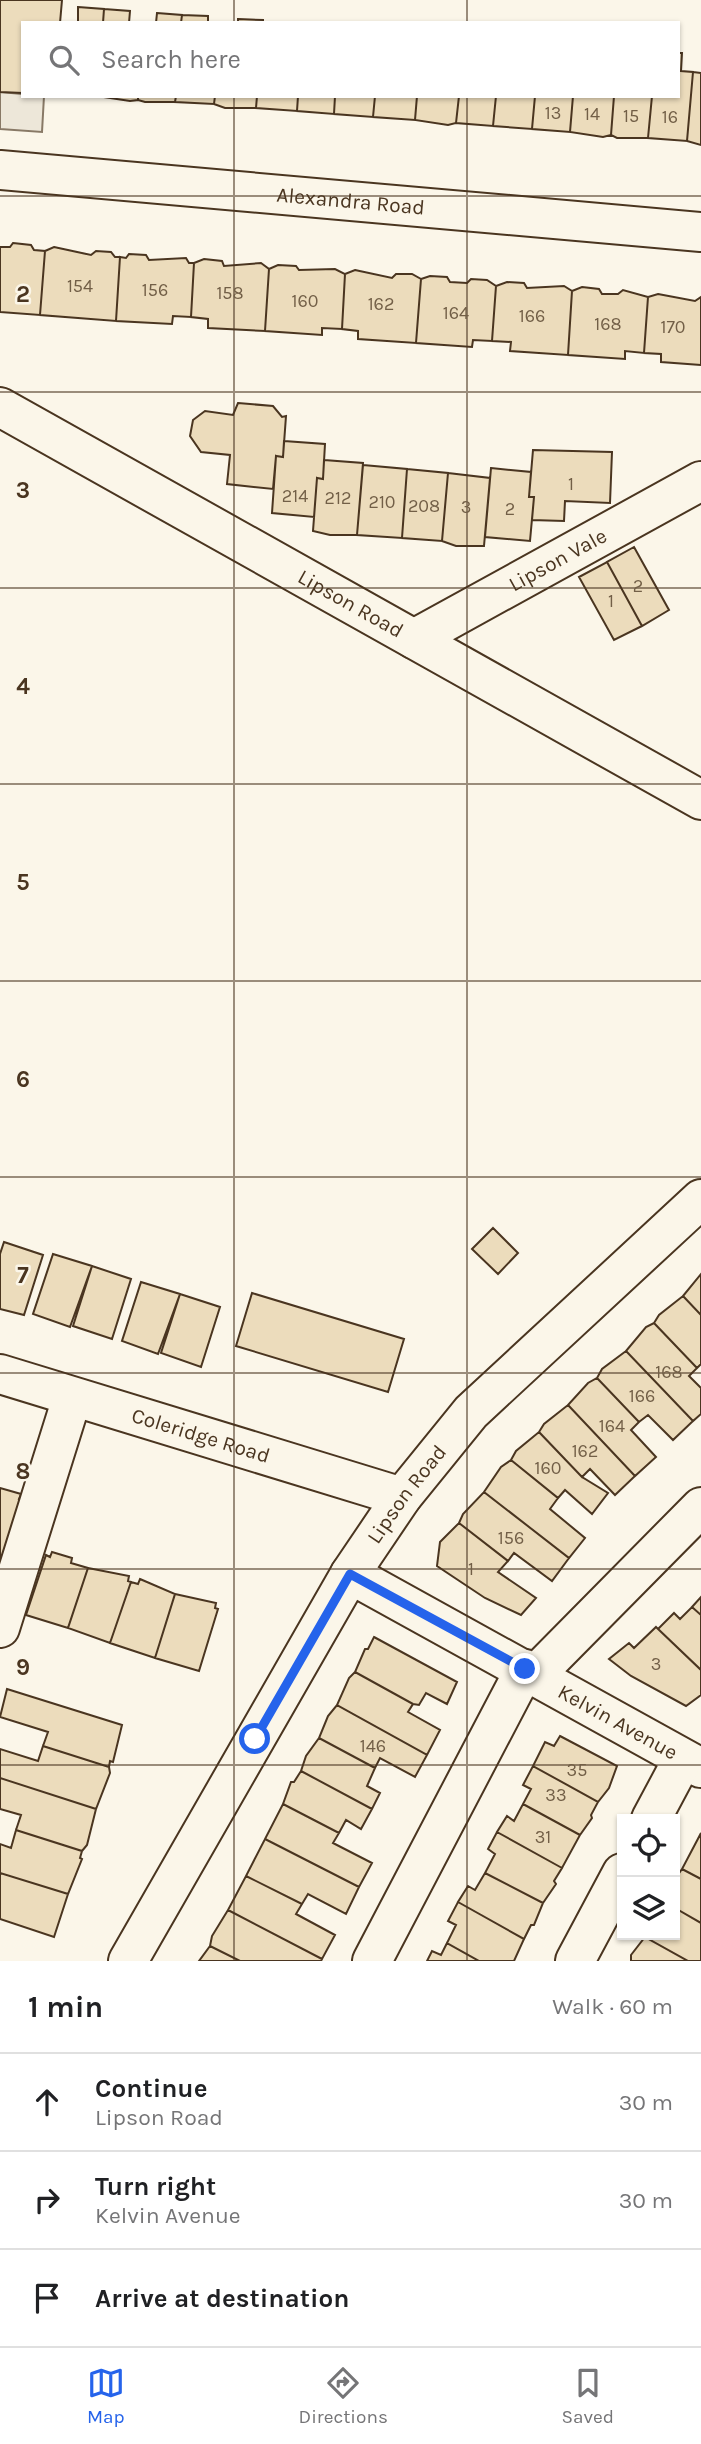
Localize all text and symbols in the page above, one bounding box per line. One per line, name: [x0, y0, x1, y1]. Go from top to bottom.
search box: [21, 21, 680, 98]
icon: search: [45, 41, 83, 79]
text: Search here: [101, 44, 241, 75]
house number: 13: [545, 102, 561, 124]
house number: 14: [584, 103, 600, 125]
house number: 15: [623, 105, 639, 127]
house number: 16: [662, 106, 678, 128]
street label: Alexandra Road: [275, 183, 426, 220]
house number: 154: [67, 275, 93, 297]
house number: 156: [142, 279, 168, 301]
text: 2: [16, 281, 30, 308]
house number: 158: [216, 282, 244, 304]
house number: 160: [292, 290, 318, 312]
house number: 162: [368, 293, 394, 315]
house number: 164: [443, 302, 469, 324]
house number: 166: [519, 305, 545, 327]
house number: 168: [594, 313, 622, 335]
house number: 170: [660, 316, 686, 338]
house number: 1: [568, 473, 574, 495]
text: 3: [16, 477, 30, 504]
house number: 214: [282, 485, 308, 507]
house number: 212: [325, 487, 351, 509]
house number: 210: [368, 491, 396, 513]
house number: 208: [408, 495, 440, 517]
house number: 3: [461, 496, 471, 518]
house number: 2: [505, 498, 515, 520]
street label: Lipson Vale: [505, 523, 611, 596]
street label: Lipson Road: [294, 565, 408, 643]
house number: 2: [633, 575, 643, 597]
house number: 1: [608, 590, 614, 612]
text: 4: [16, 673, 30, 700]
text: 5: [16, 869, 30, 896]
text: 6: [16, 1066, 30, 1093]
text: 7: [17, 1262, 29, 1289]
house number: 168: [655, 1361, 683, 1383]
house number: 166: [629, 1385, 655, 1407]
street label: Coleridge Road: [129, 1403, 273, 1468]
house number: 164: [599, 1415, 625, 1437]
street label: Lipson Road: [362, 1440, 451, 1548]
house number: 162: [572, 1440, 598, 1462]
house number: 160: [535, 1457, 561, 1479]
text: 8: [16, 1458, 30, 1485]
house number: 156: [498, 1527, 524, 1549]
house number: 1: [468, 1558, 474, 1580]
route end: [509, 1653, 540, 1684]
house number: 3: [651, 1653, 661, 1675]
text: 9: [16, 1654, 30, 1681]
street label: Kelvin Avenue: [554, 1679, 682, 1765]
route start: [239, 1723, 270, 1754]
house number: 146: [360, 1735, 386, 1757]
house number: 35: [567, 1759, 587, 1781]
house number: 33: [545, 1784, 567, 1806]
map controls: [617, 1814, 680, 1940]
button: locate: [617, 1814, 680, 1877]
house number: 31: [535, 1826, 551, 1848]
button: layers: [617, 1877, 680, 1940]
text: 1 min: [28, 1989, 103, 2025]
text: Walk · 60 m: [552, 1993, 673, 2020]
text: Continue: [95, 2073, 207, 2104]
icon: ahead: [28, 2083, 66, 2121]
text: 30 m: [619, 2089, 673, 2116]
text: Lipson Road: [95, 2104, 223, 2131]
text: Turn right: [95, 2171, 216, 2202]
icon: right: [28, 2181, 66, 2219]
text: 30 m: [619, 2187, 673, 2214]
text: Kelvin Avenue: [95, 2202, 241, 2229]
icon: arrive: [28, 2279, 66, 2317]
text: Arrive at destination: [95, 2283, 349, 2314]
tab: Map: [87, 2364, 125, 2428]
tab: Directions: [299, 2364, 388, 2428]
tab: Saved: [562, 2364, 614, 2428]

